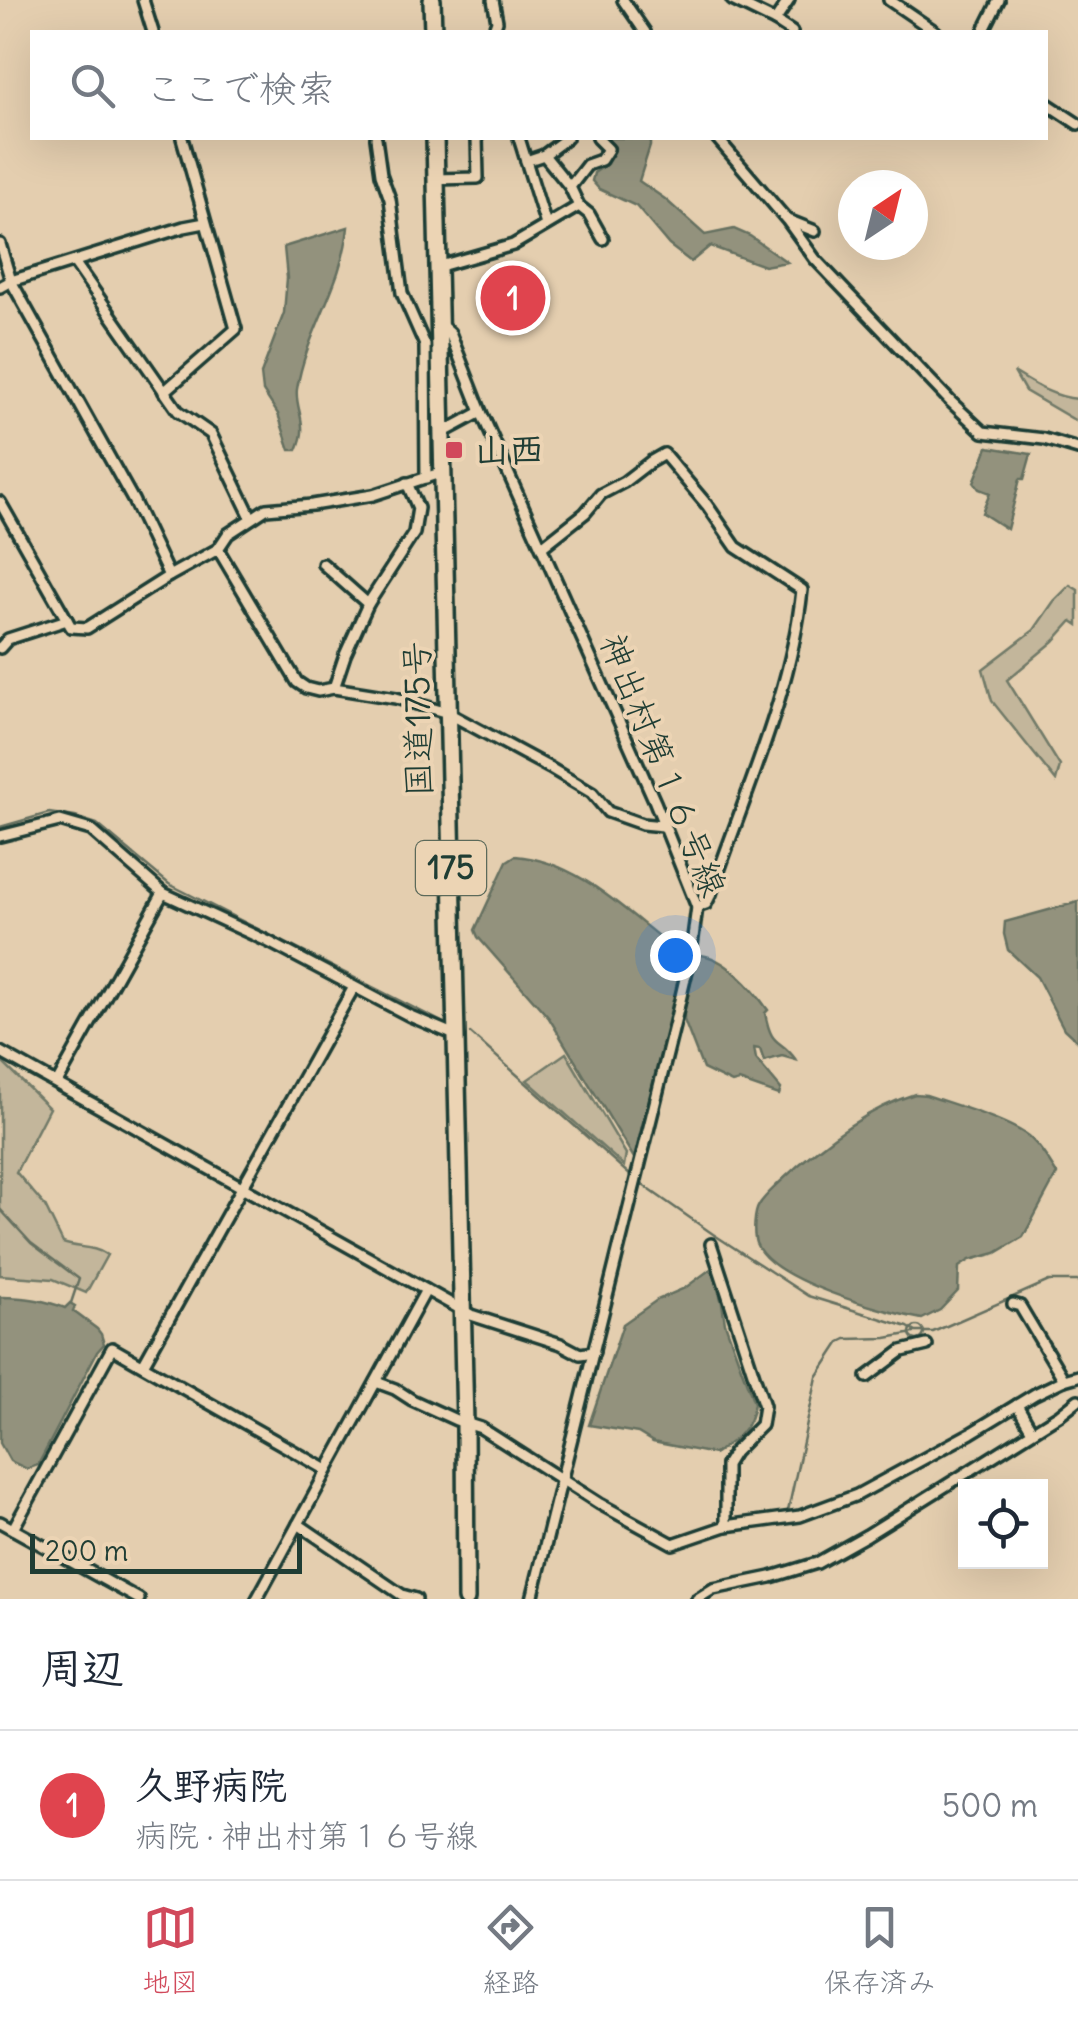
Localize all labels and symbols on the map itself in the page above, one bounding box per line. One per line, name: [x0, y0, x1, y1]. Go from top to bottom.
north arrow: [838, 170, 928, 260]
pin: 1: [480, 260, 546, 336]
place label: 山西: [474, 427, 544, 471]
marker: 山西: [443, 439, 465, 461]
street label: 神出村第１６号線: [591, 627, 737, 903]
street label: 国道175号: [394, 641, 440, 797]
road number: 175: [416, 841, 486, 895]
your location: [650, 930, 701, 981]
scale bar: [30, 1529, 302, 1574]

